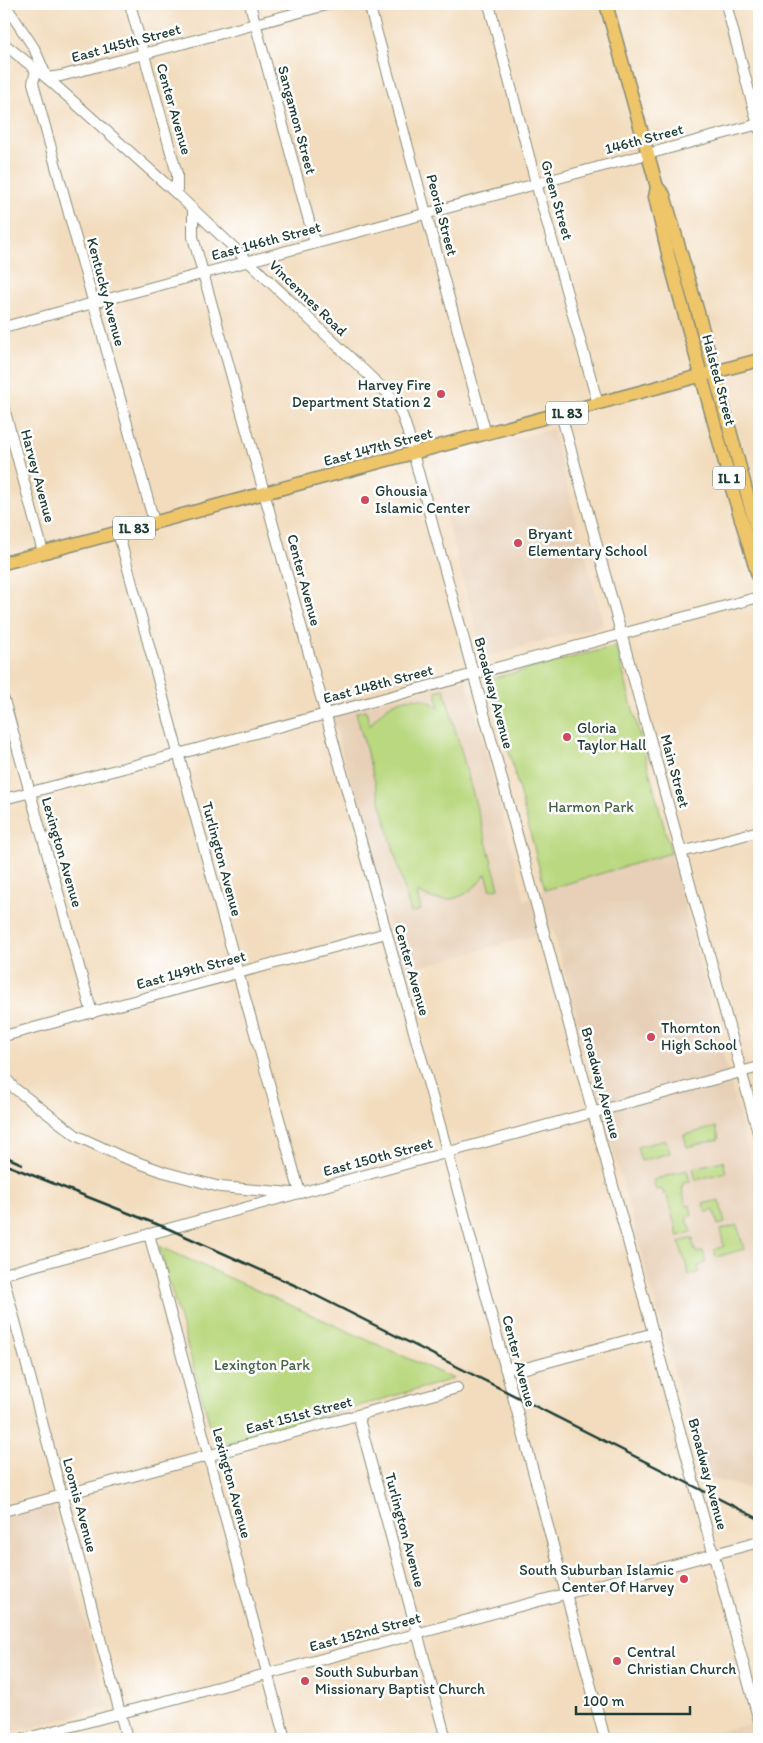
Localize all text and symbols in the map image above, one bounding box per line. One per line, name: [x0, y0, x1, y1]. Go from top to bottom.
street label: East 145th Street: [69, 20, 183, 66]
street label: Center Avenue: [152, 61, 196, 157]
street label: Sangamon Street: [274, 64, 320, 177]
street label: 146th Street: [603, 120, 686, 158]
street label: Green Street: [537, 158, 577, 242]
street label: Peoria Street: [422, 172, 462, 258]
street label: East 146th Street: [209, 218, 323, 264]
street label: Kentucky Avenue: [83, 236, 129, 348]
street label: Vincennes Road: [265, 256, 351, 340]
street label: Halsted Street: [698, 332, 740, 428]
place label: Harvey Fire Department Station 2: [292, 376, 431, 411]
marker: Harvey Fire Department Station 2: [435, 388, 447, 400]
road number: IL 83: [546, 402, 588, 424]
street label: East 147th Street: [321, 424, 435, 470]
street label: Harvey Avenue: [17, 427, 59, 525]
road number: IL 1: [713, 466, 745, 489]
place label: Ghousia Islamic Center: [375, 482, 470, 517]
marker: Ghousia Islamic Center: [359, 494, 371, 506]
road number: IL 83: [113, 516, 155, 540]
place label: Bryant Elementary School: [528, 525, 648, 560]
street label: Center Avenue: [283, 532, 325, 628]
marker: Bryant Elementary School: [512, 537, 524, 549]
street label: Broadway Avenue: [470, 635, 518, 751]
street label: East 148th Street: [321, 661, 435, 707]
place label: Gloria Taylor Hall: [577, 719, 647, 754]
marker: Gloria Taylor Hall: [561, 731, 573, 743]
street label: Main Street: [657, 732, 694, 810]
street label: Lexington Avenue: [38, 795, 86, 909]
park label: Harmon Park: [548, 798, 634, 816]
street label: Turlington Avenue: [198, 800, 246, 918]
street label: Center Avenue: [390, 922, 434, 1018]
street label: East 149th Street: [134, 947, 248, 993]
place label: Thornton High School: [661, 1019, 738, 1054]
street label: Broadway Avenue: [577, 1025, 625, 1141]
marker: Thornton High School: [645, 1031, 657, 1043]
street label: East 150th Street: [321, 1134, 435, 1180]
street label: Center Avenue: [498, 1313, 540, 1409]
park label: Lexington Park: [214, 1356, 310, 1374]
street label: East 151st Street: [244, 1392, 354, 1438]
street label: Broadway Avenue: [684, 1416, 732, 1532]
street label: Lexington Avenue: [209, 1426, 255, 1540]
street label: Loomis Avenue: [59, 1456, 101, 1554]
street label: Turlington Avenue: [381, 1471, 429, 1589]
place label: South Suburban Islamic Center Of Harvey: [519, 1561, 674, 1596]
marker: South Suburban Islamic Center Of Harvey: [678, 1573, 690, 1585]
street label: East 152nd Street: [307, 1608, 423, 1656]
place label: Central Christian Church: [627, 1643, 736, 1678]
marker: Central Christian Church: [611, 1655, 623, 1667]
place label: South Suburban Missionary Baptist Church: [315, 1663, 485, 1698]
marker: South Suburban Missionary Baptist Church: [299, 1675, 311, 1687]
scale bar: [576, 1683, 689, 1715]
text: 100 m: [583, 1692, 625, 1710]

